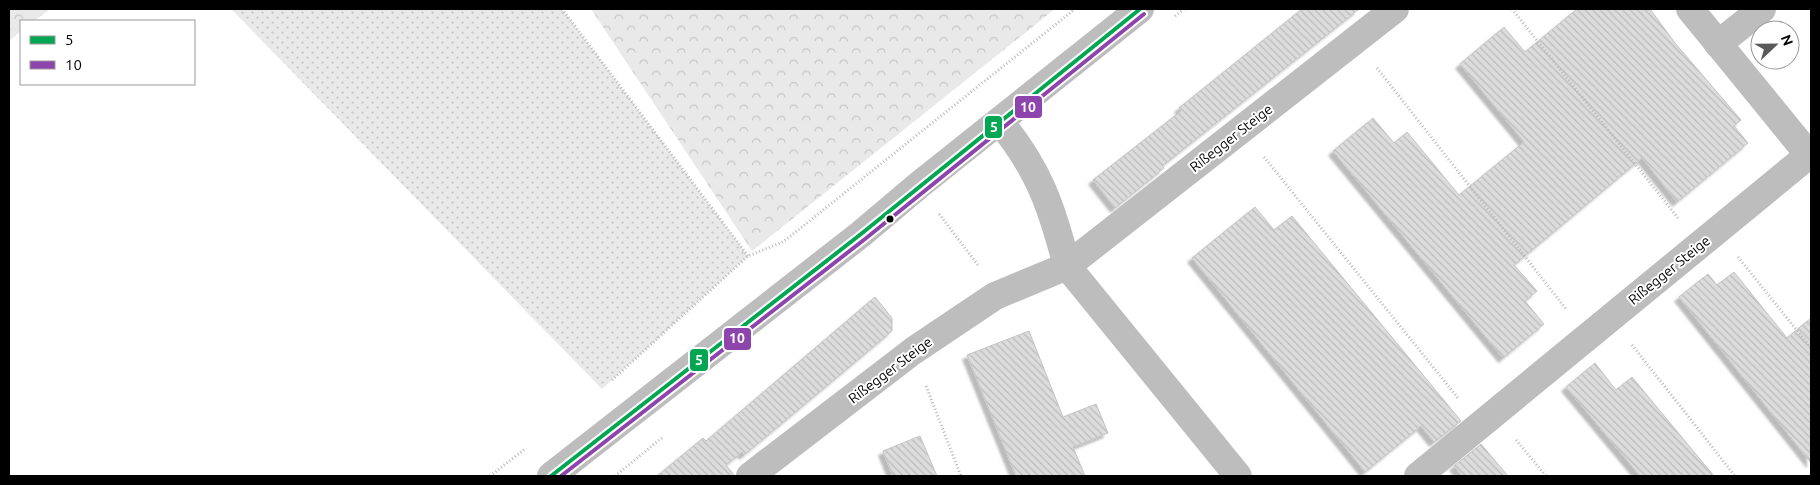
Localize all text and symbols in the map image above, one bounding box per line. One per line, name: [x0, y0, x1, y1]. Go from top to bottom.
legend: [20, 20, 195, 85]
north arrow: [1750, 20, 1800, 70]
text: 5: [65, 31, 73, 48]
text: N: [1778, 32, 1796, 48]
text: 10: [65, 56, 82, 73]
line badge: 10: [1014, 95, 1043, 119]
text: 10: [1020, 99, 1036, 115]
street label: Rißegger Steige: [1187, 101, 1275, 175]
line badge: 5: [984, 115, 1003, 139]
text: 5: [990, 119, 998, 135]
unlabelled marker: [885, 214, 895, 224]
street label: Rißegger Steige: [1625, 232, 1713, 308]
line badge: 10: [723, 327, 752, 351]
text: 10: [729, 330, 745, 346]
street label: Rißegger Steige: [845, 333, 935, 407]
line badge: 5: [689, 348, 709, 372]
text: 5: [695, 352, 703, 368]

